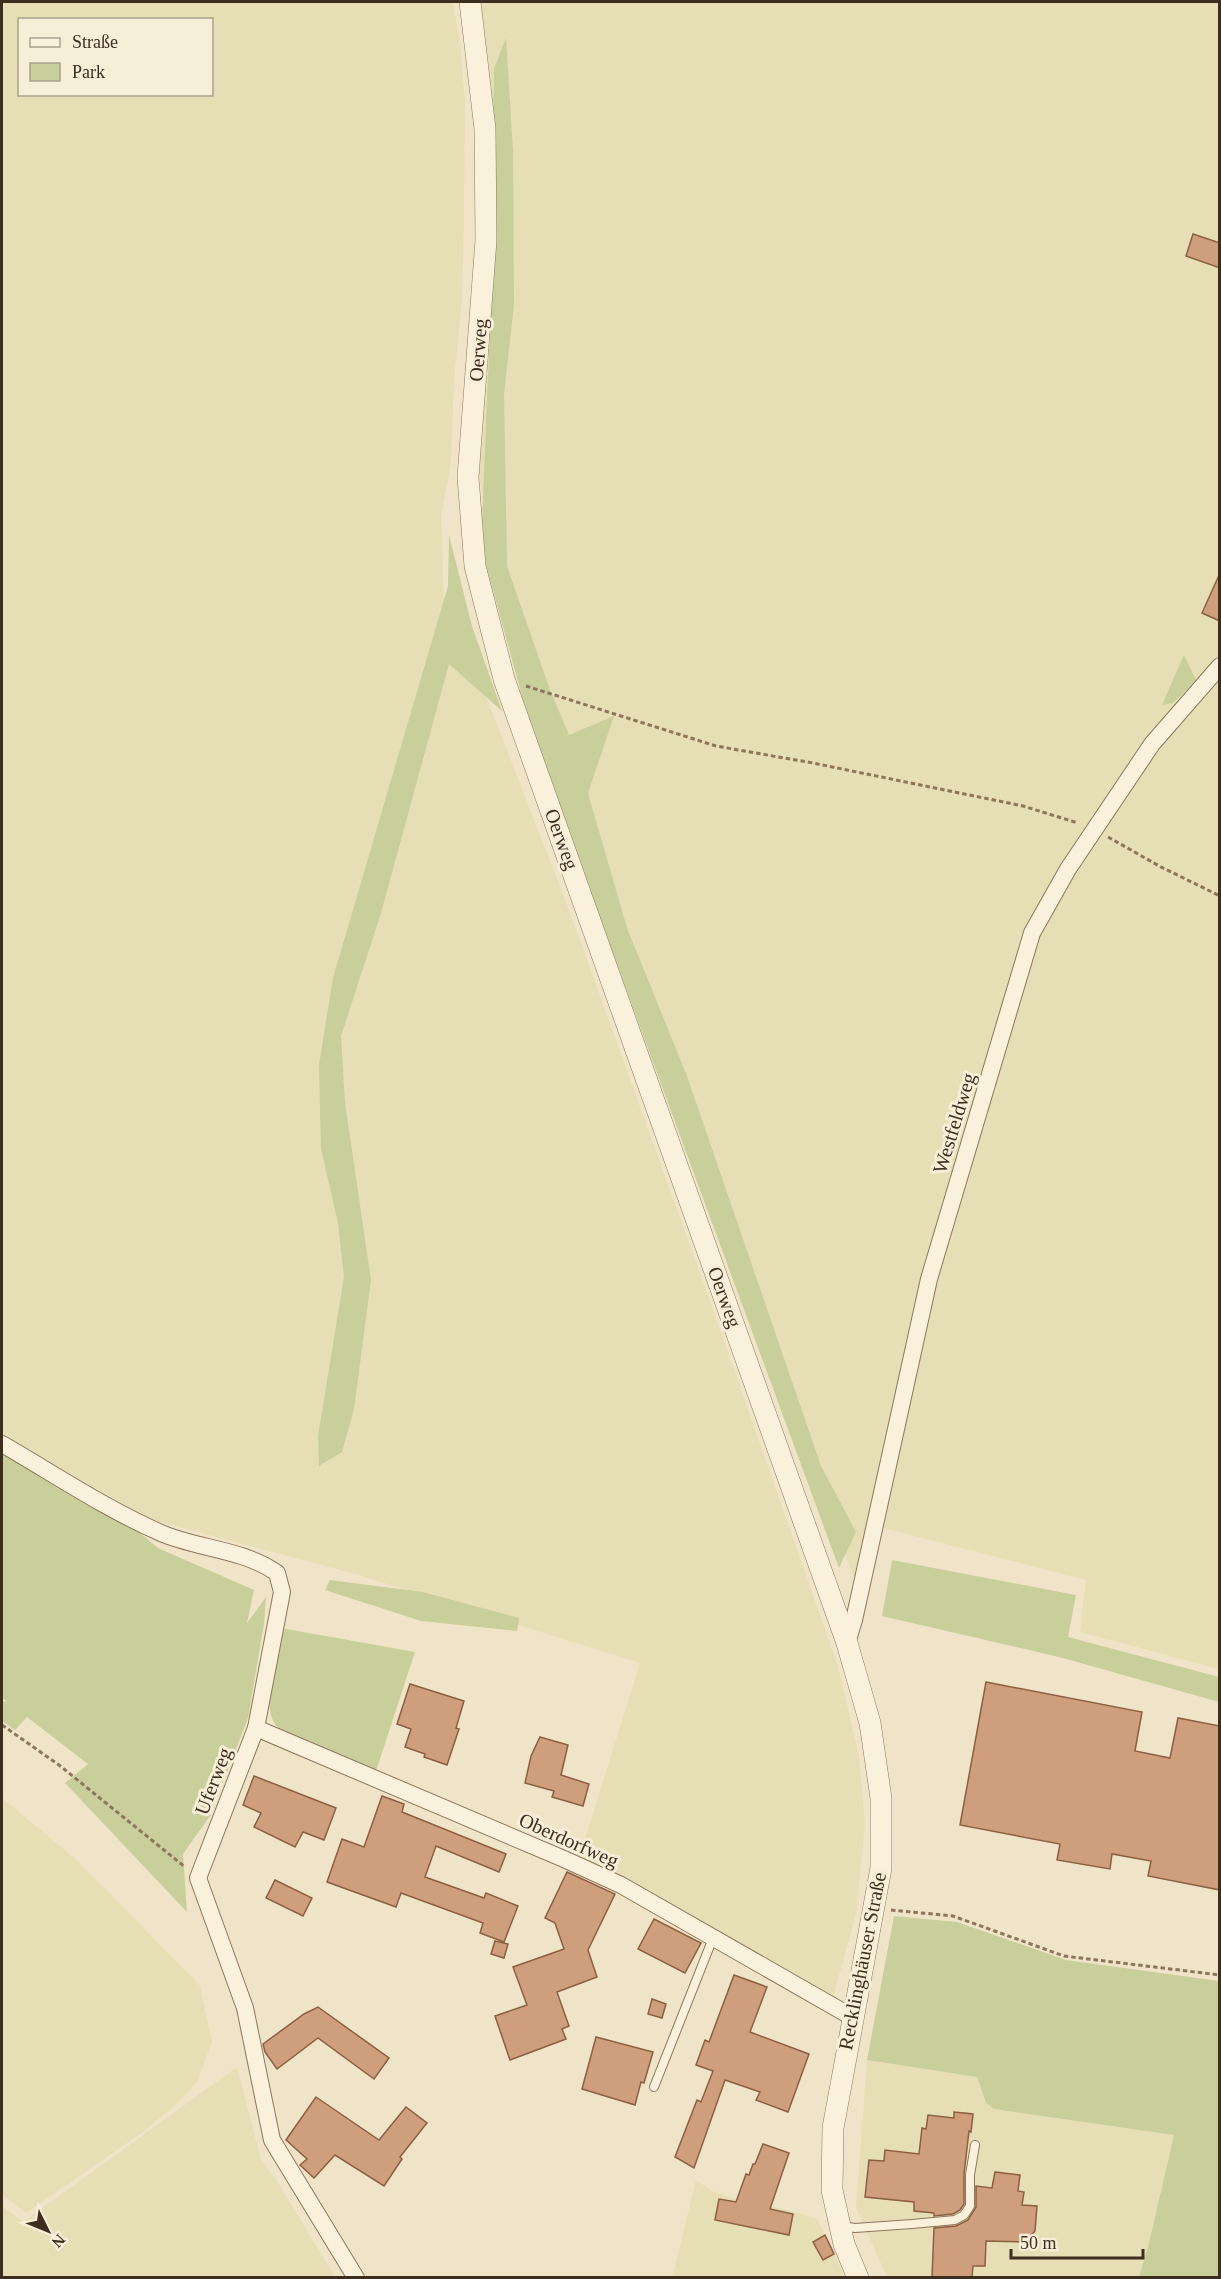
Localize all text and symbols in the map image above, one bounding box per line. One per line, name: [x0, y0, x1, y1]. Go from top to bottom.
legend: [18, 18, 213, 96]
text: Straße: [72, 32, 118, 52]
text: Park: [72, 62, 105, 82]
street label: Oerweg: [465, 318, 492, 382]
street label: Oerweg: [540, 805, 583, 873]
street label: Westfeldweg: [928, 1070, 981, 1176]
street label: Oerweg: [703, 1263, 746, 1331]
street label: Uferweg: [190, 1744, 237, 1818]
street label: Oberdorfweg: [515, 1808, 622, 1873]
street label: Recklinghäuser Straße: [834, 1870, 891, 2052]
north arrow: [18, 2201, 78, 2261]
scale bar: [1011, 2222, 1143, 2260]
text: N: [48, 2231, 69, 2251]
text: 50 m: [1020, 2233, 1057, 2253]

